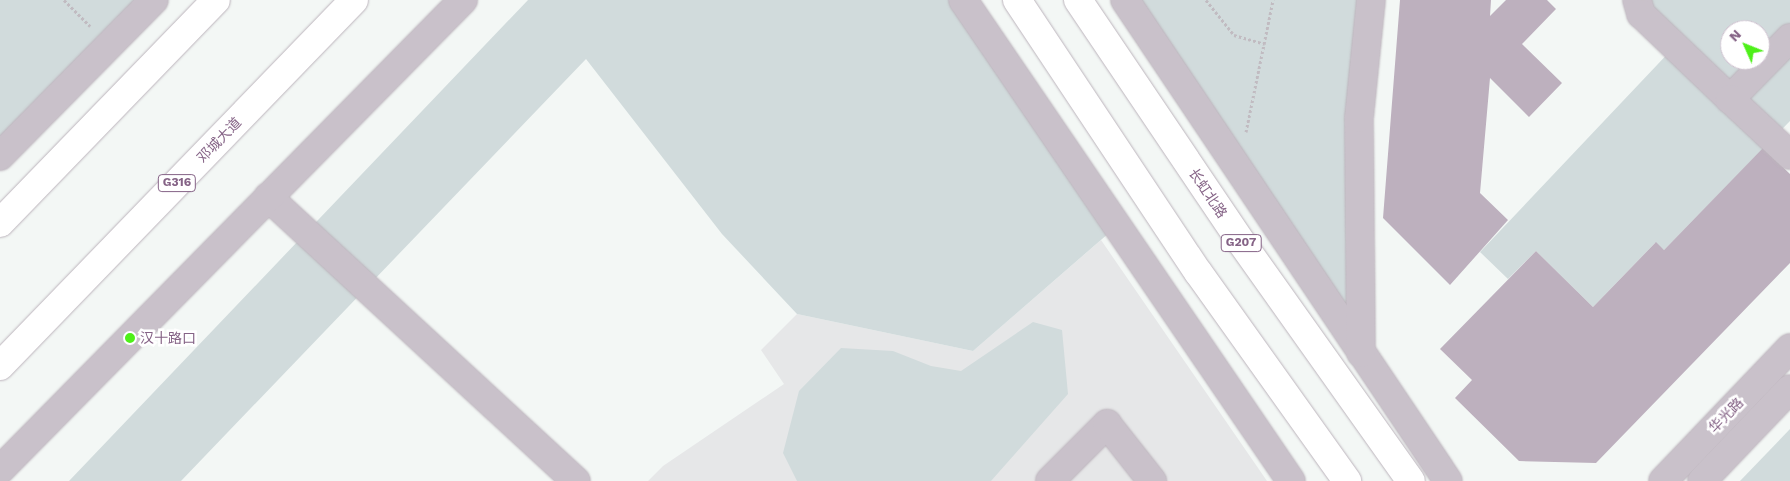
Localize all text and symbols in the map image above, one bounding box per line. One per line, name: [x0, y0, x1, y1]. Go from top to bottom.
north arrow: [1720, 20, 1770, 70]
text: N: [1726, 26, 1744, 45]
street label: 邓城大道: [194, 114, 244, 166]
street label: 长虹北路: [1185, 165, 1231, 221]
road number: G316: [157, 174, 197, 192]
road number: G207: [1220, 234, 1262, 252]
place label: 汉十路口: [140, 330, 196, 346]
marker: 汉十路口: [124, 332, 136, 344]
street label: 华光路: [1705, 394, 1747, 436]

